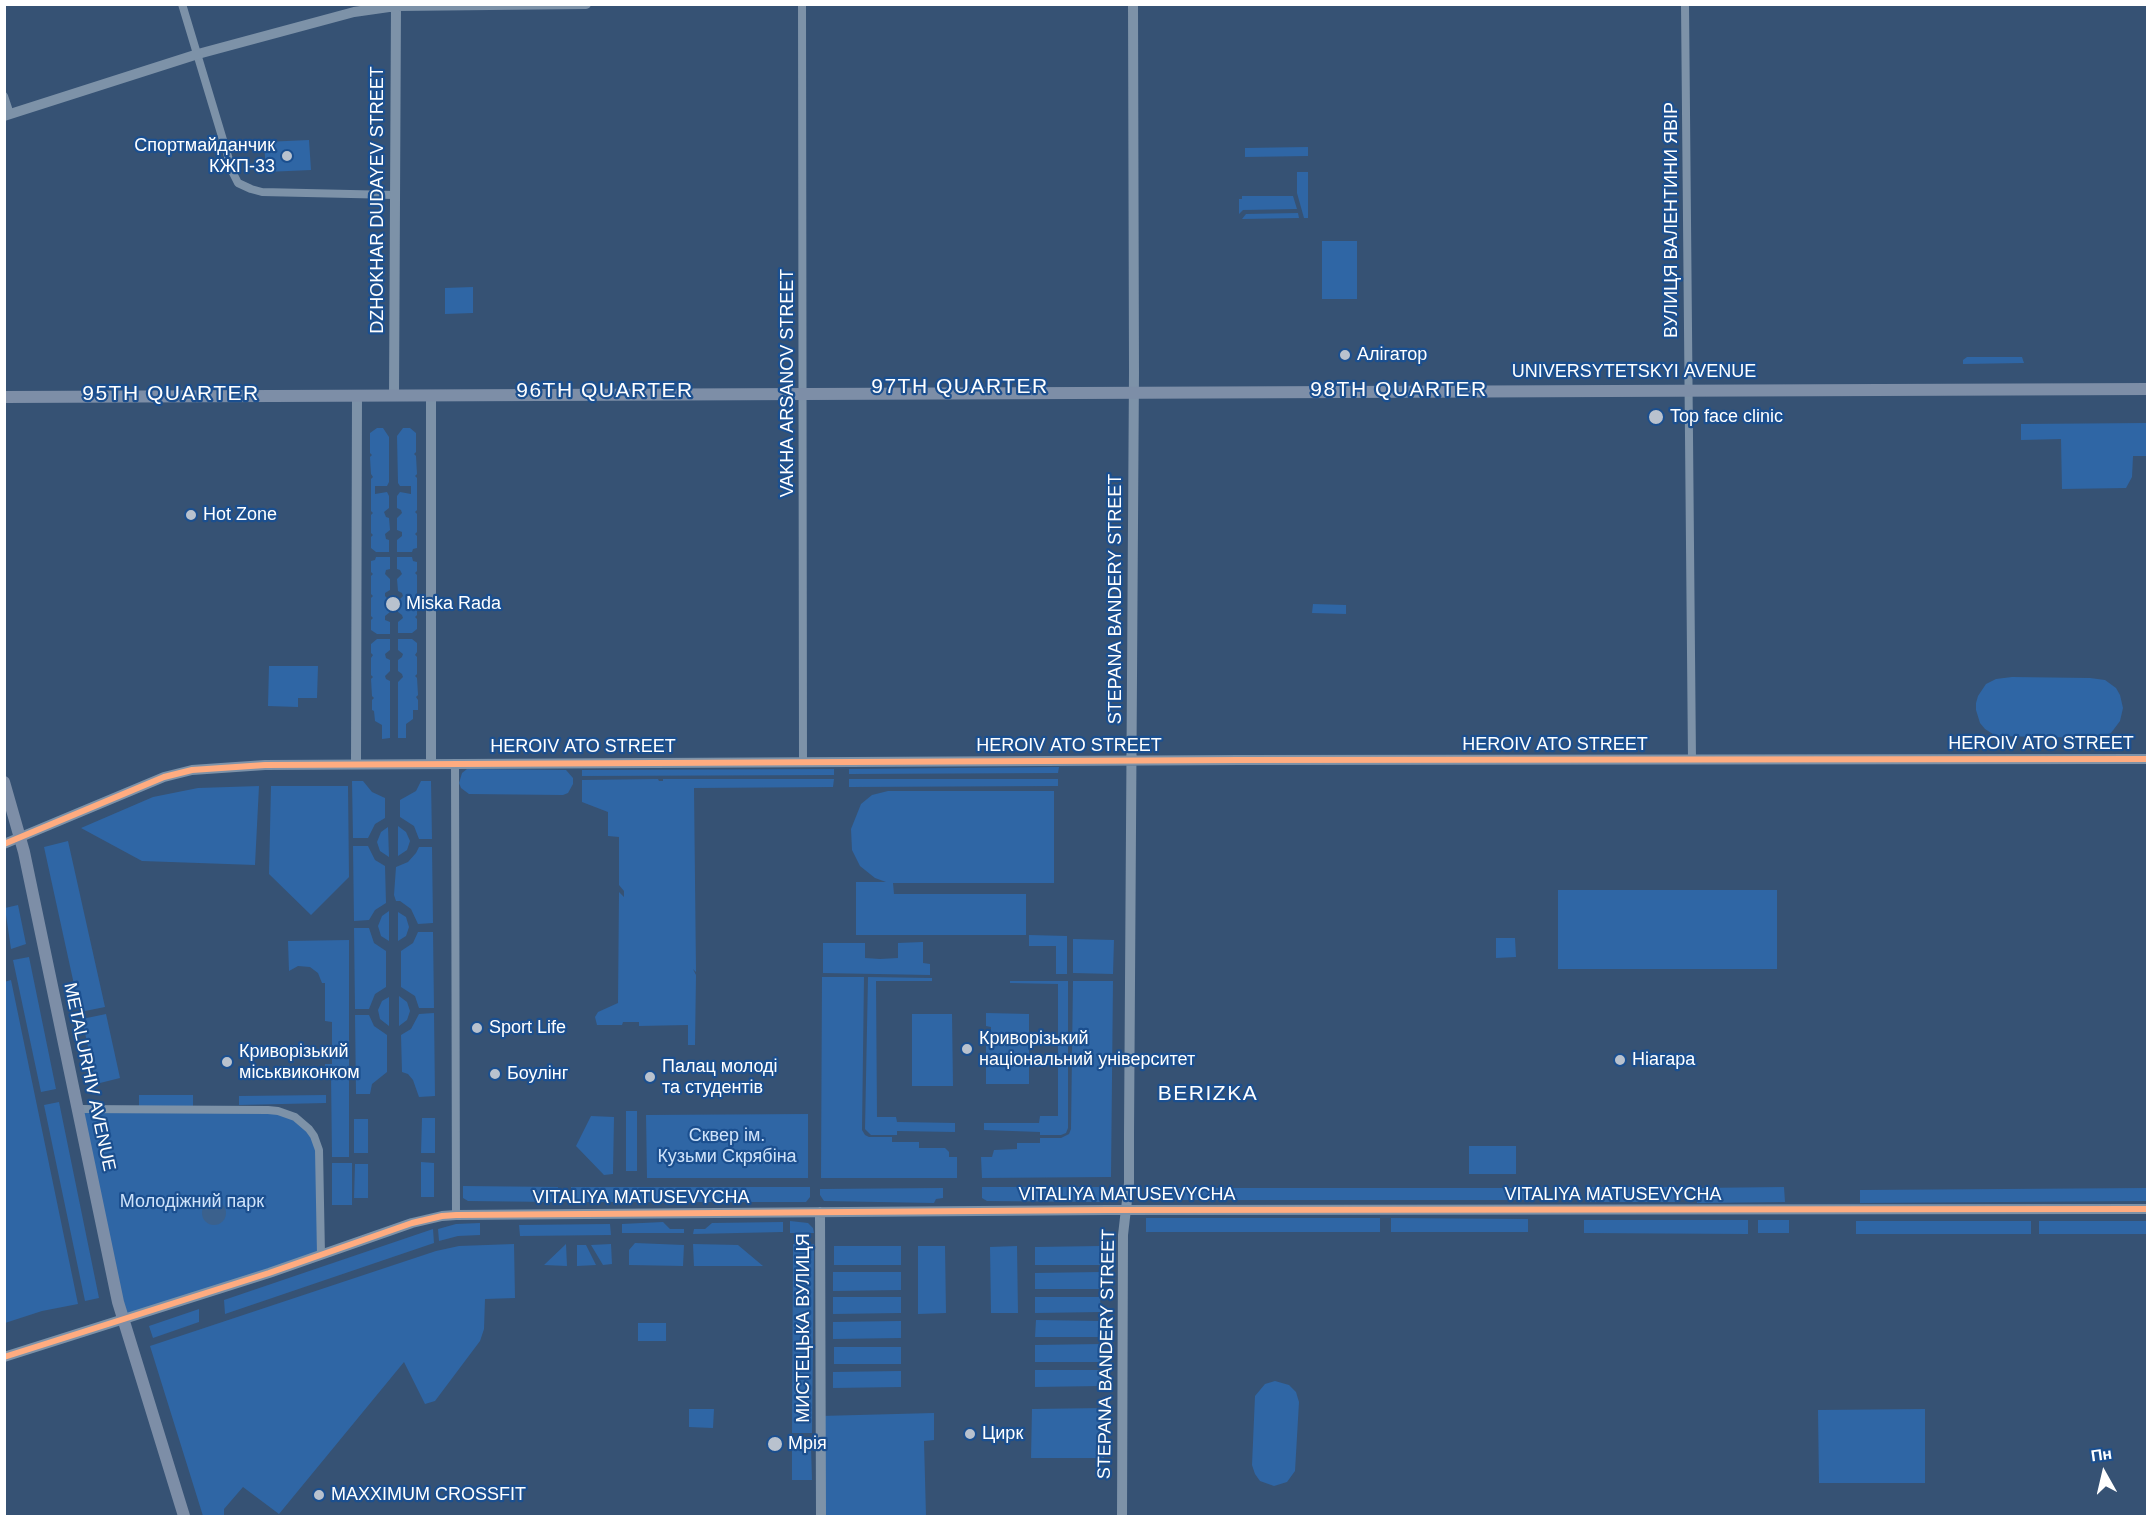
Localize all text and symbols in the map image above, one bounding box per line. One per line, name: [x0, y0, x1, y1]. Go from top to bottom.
street label: DZHOKHAR DUDAYEV STREET: [367, 66, 389, 334]
street label: ВУЛИЦЯ ВАЛЕНТИНИ ЯВІР: [1661, 102, 1683, 338]
place label: Спортмайданчик КЖП-33: [134, 135, 275, 178]
marker: Спортмайданчик КЖП-33: [280, 149, 294, 163]
street label: VAKHA ARSANOV STREET: [777, 269, 799, 497]
place label: Алігатор: [1357, 344, 1427, 366]
marker: Алігатор: [1338, 348, 1352, 362]
street label: UNIVERSYTETSKYI AVENUE: [1512, 361, 1756, 383]
district label: 97TH QUARTER: [871, 374, 1049, 400]
district label: 98TH QUARTER: [1310, 377, 1488, 403]
district label: 96TH QUARTER: [516, 378, 694, 404]
district label: 95TH QUARTER: [82, 381, 260, 407]
place label: Top face clinic: [1670, 406, 1783, 428]
marker: Top face clinic: [1647, 408, 1665, 426]
street label: STEPANA BANDERY STREET: [1105, 474, 1127, 724]
place label: Hot Zone: [203, 504, 277, 526]
marker: Hot Zone: [184, 508, 198, 522]
place label: Miska Rada: [406, 593, 501, 615]
marker: Miska Rada: [384, 595, 402, 613]
street label: HEROIV ATO STREET: [1948, 733, 2134, 755]
street label: HEROIV ATO STREET: [1462, 734, 1648, 756]
street label: HEROIV ATO STREET: [976, 735, 1162, 757]
street label: HEROIV ATO STREET: [490, 736, 676, 758]
street label: METALURHIV AVENUE: [58, 981, 120, 1173]
place label: Sport Life: [489, 1017, 566, 1039]
marker: Sport Life: [470, 1021, 484, 1035]
place label: Криворізький національний університет: [979, 1028, 1195, 1070]
place label: Криворізький міськвиконком: [239, 1041, 360, 1084]
marker: Криворізький національний університет: [960, 1042, 974, 1056]
place label: Ніагара: [1632, 1049, 1695, 1071]
marker: Ніагара: [1613, 1053, 1627, 1067]
marker: Криворізький міськвиконком: [220, 1055, 234, 1069]
place label: Палац молоді та студентів: [662, 1056, 778, 1098]
place label: Боулінг: [507, 1063, 568, 1085]
marker: Боулінг: [488, 1067, 502, 1081]
marker: Палац молоді та студентів: [643, 1070, 657, 1084]
district label: BERIZKA: [1158, 1081, 1258, 1107]
park label: Сквер ім. Кузьми Скрябіна: [657, 1125, 797, 1168]
street label: VITALIYA MATUSEVYCHA: [1018, 1184, 1236, 1206]
street label: VITALIYA MATUSEVYCHA: [1504, 1184, 1722, 1206]
street label: VITALIYA MATUSEVYCHA: [532, 1187, 750, 1209]
park label: Молодіжний парк: [120, 1191, 264, 1213]
street label: STEPANA BANDERY STREET: [1094, 1229, 1120, 1479]
street label: МИСТЕЦЬКА ВУЛИЦЯ: [793, 1233, 815, 1423]
place label: Цирк: [982, 1423, 1023, 1445]
marker: Цирк: [963, 1427, 977, 1441]
place label: Мрія: [788, 1433, 827, 1455]
marker: Мрія: [766, 1435, 784, 1453]
north arrow: [2074, 1443, 2134, 1503]
text: Пн: [2090, 1445, 2113, 1465]
place label: MAXXIMUM CROSSFIT: [331, 1484, 526, 1506]
marker: MAXXIMUM CROSSFIT: [312, 1488, 326, 1502]

